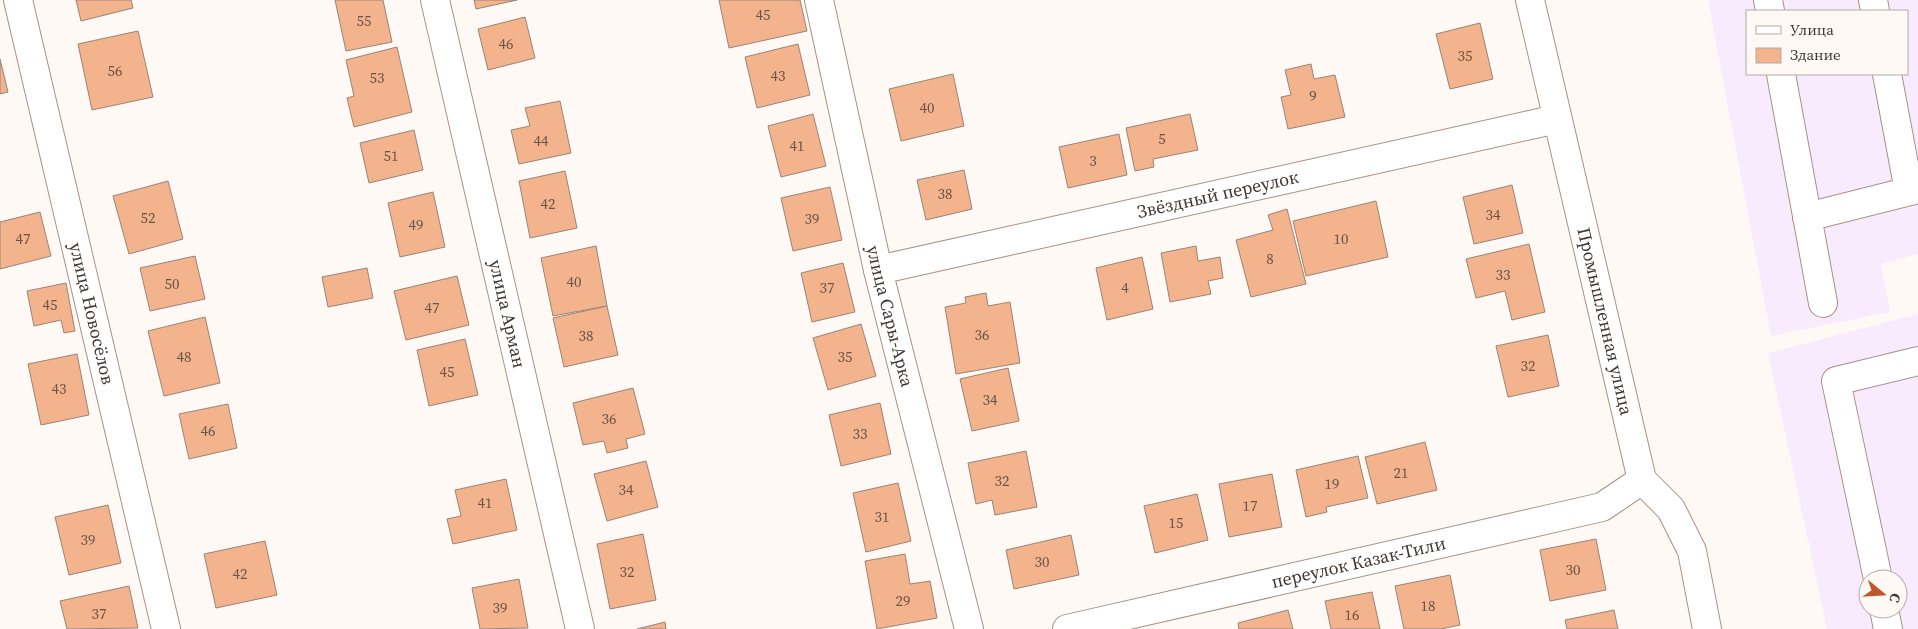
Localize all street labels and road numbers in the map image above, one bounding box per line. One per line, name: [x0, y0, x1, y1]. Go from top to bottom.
street label: Звёздный переулок: [1134, 164, 1301, 224]
street label: Промышленная улица: [1572, 225, 1640, 418]
street label: улица Новосёлов: [63, 240, 121, 387]
street label: улица Сары-Арка: [861, 243, 920, 390]
street label: улица Арман: [483, 257, 532, 370]
street label: переулок Казак-Тили: [1269, 530, 1448, 594]

